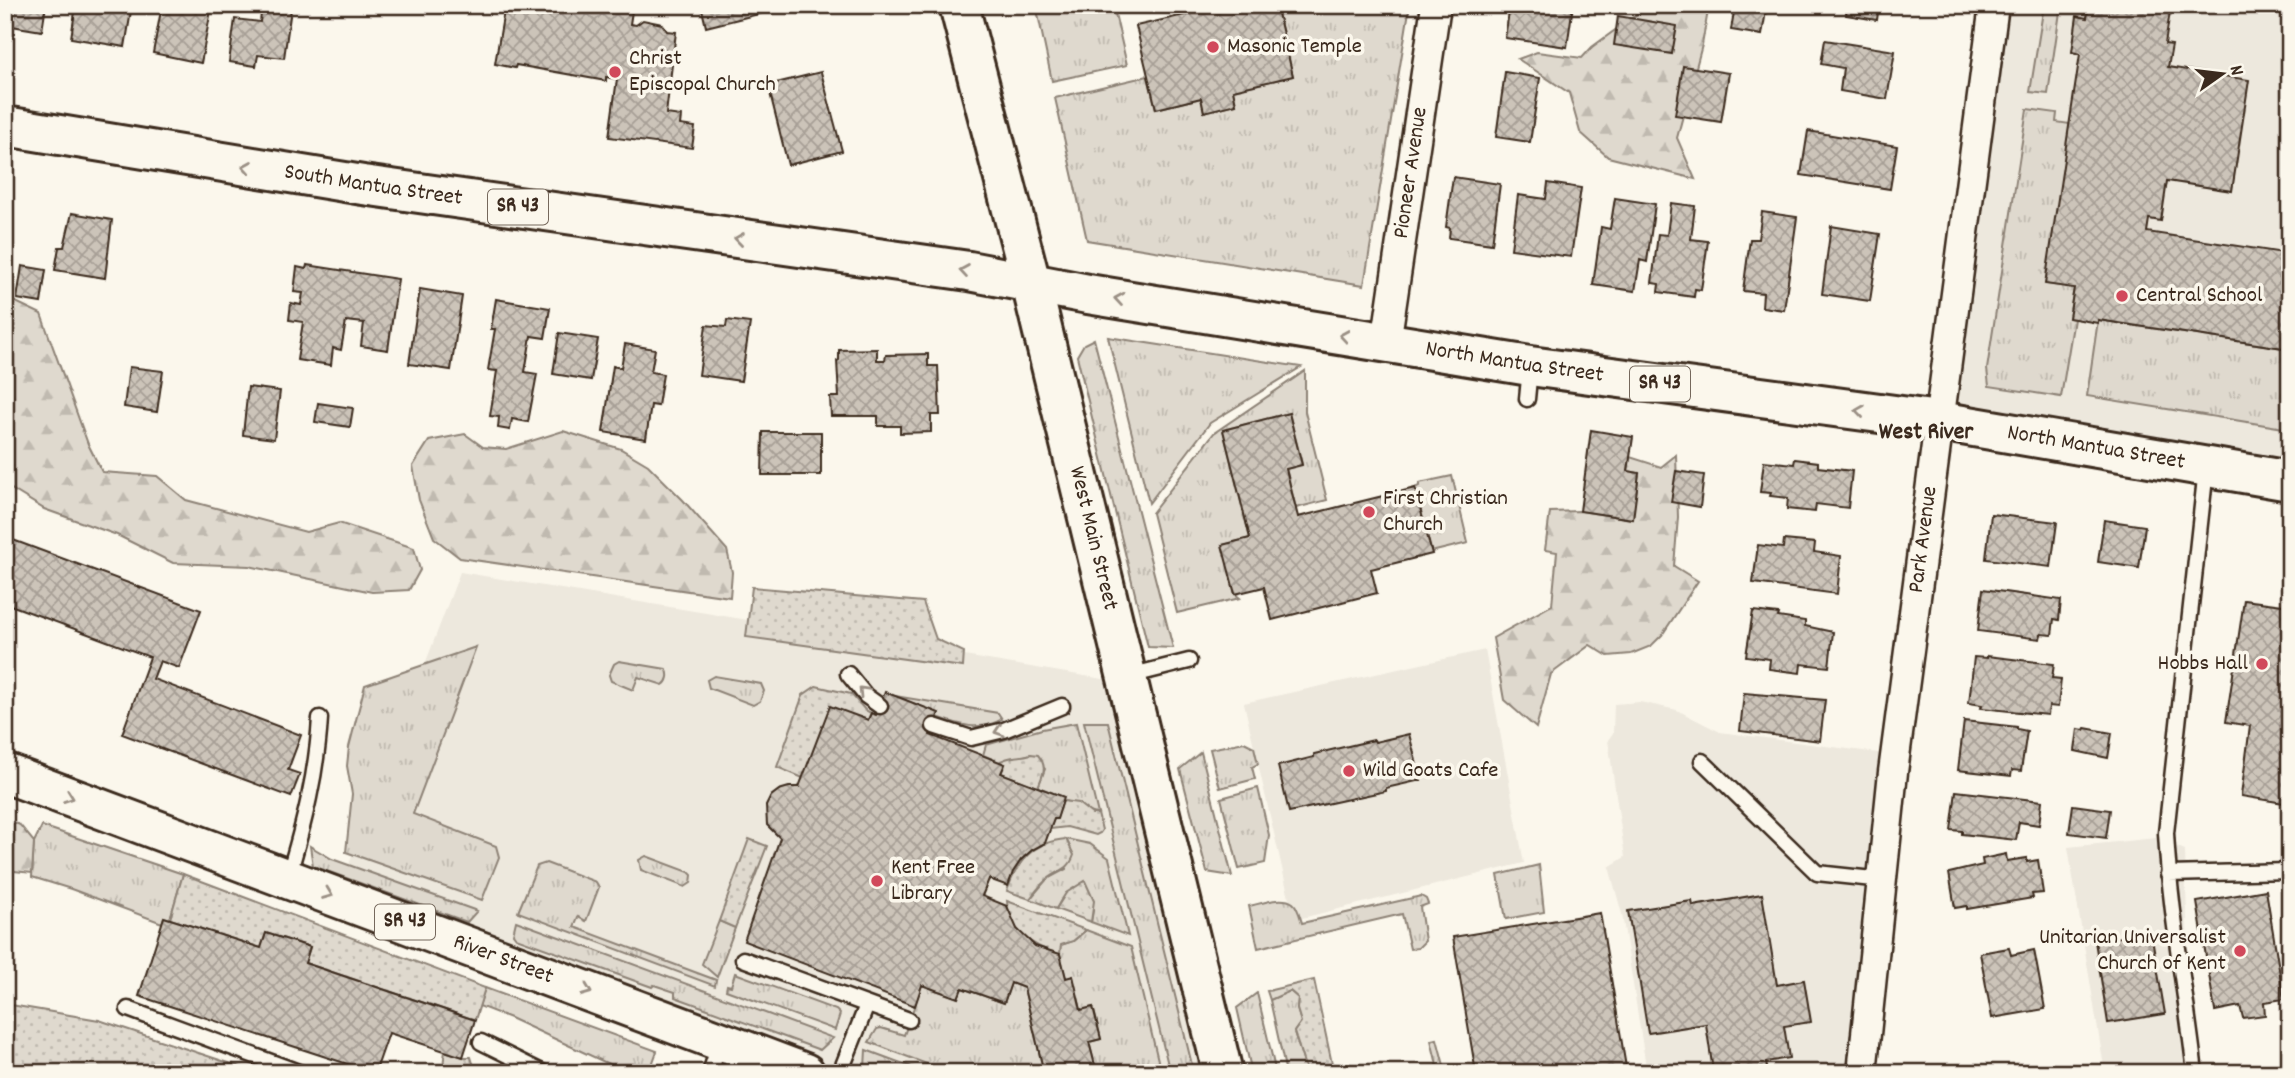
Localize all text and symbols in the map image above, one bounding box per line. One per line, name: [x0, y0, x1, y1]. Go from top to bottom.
place label: Masonic Temple: [1227, 31, 1362, 64]
north arrow: [2186, 38, 2256, 108]
marker: Masonic Temple: [1205, 39, 1221, 55]
place label: Christ Episcopal Church: [629, 43, 776, 102]
text: N: [2221, 63, 2249, 79]
marker: Christ Episcopal Church: [607, 64, 623, 80]
street label: Pioneer Avenue: [1385, 105, 1437, 241]
street label: South Mantua Street: [282, 156, 465, 215]
one-way arrow: [241, 160, 253, 175]
road number: SR 43: [488, 190, 548, 224]
one-way arrow: [733, 231, 744, 246]
one-way arrow: [958, 264, 970, 279]
place label: Central School: [2136, 280, 2263, 313]
marker: Central School: [2114, 288, 2130, 304]
one-way arrow: [1113, 292, 1125, 307]
one-way arrow: [1338, 329, 1350, 344]
street label: North Mantua Street: [1423, 333, 1606, 392]
road number: SR 43: [1630, 366, 1690, 402]
one-way arrow: [1854, 404, 1866, 419]
district label: West River: [1879, 416, 1974, 450]
street label: North Mantua Street: [2005, 416, 2188, 479]
street label: West Main Street: [1060, 463, 1126, 614]
place label: First Christian Church: [1383, 483, 1508, 542]
street label: Park Avenue: [1900, 484, 1947, 595]
marker: First Christian Church: [1361, 504, 1377, 520]
place label: Hobbs Hall: [2158, 648, 2249, 681]
marker: Hobbs Hall: [2254, 656, 2270, 672]
one-way arrow: [858, 686, 871, 699]
one-way arrow: [993, 723, 1006, 737]
place label: Wild Goats Cafe: [1363, 755, 1498, 788]
marker: Wild Goats Cafe: [1341, 763, 1357, 779]
one-way arrow: [63, 789, 75, 803]
place label: Kent Free Library: [891, 852, 975, 911]
marker: Kent Free Library: [869, 873, 885, 889]
one-way arrow: [322, 885, 334, 899]
road number: SR 43: [375, 904, 435, 940]
place label: Unitarian Universalist Church of Kent: [2039, 922, 2226, 981]
street label: River Street: [448, 926, 558, 994]
marker: Unitarian Universalist Church of Kent: [2232, 943, 2248, 959]
one-way arrow: [581, 982, 593, 996]

